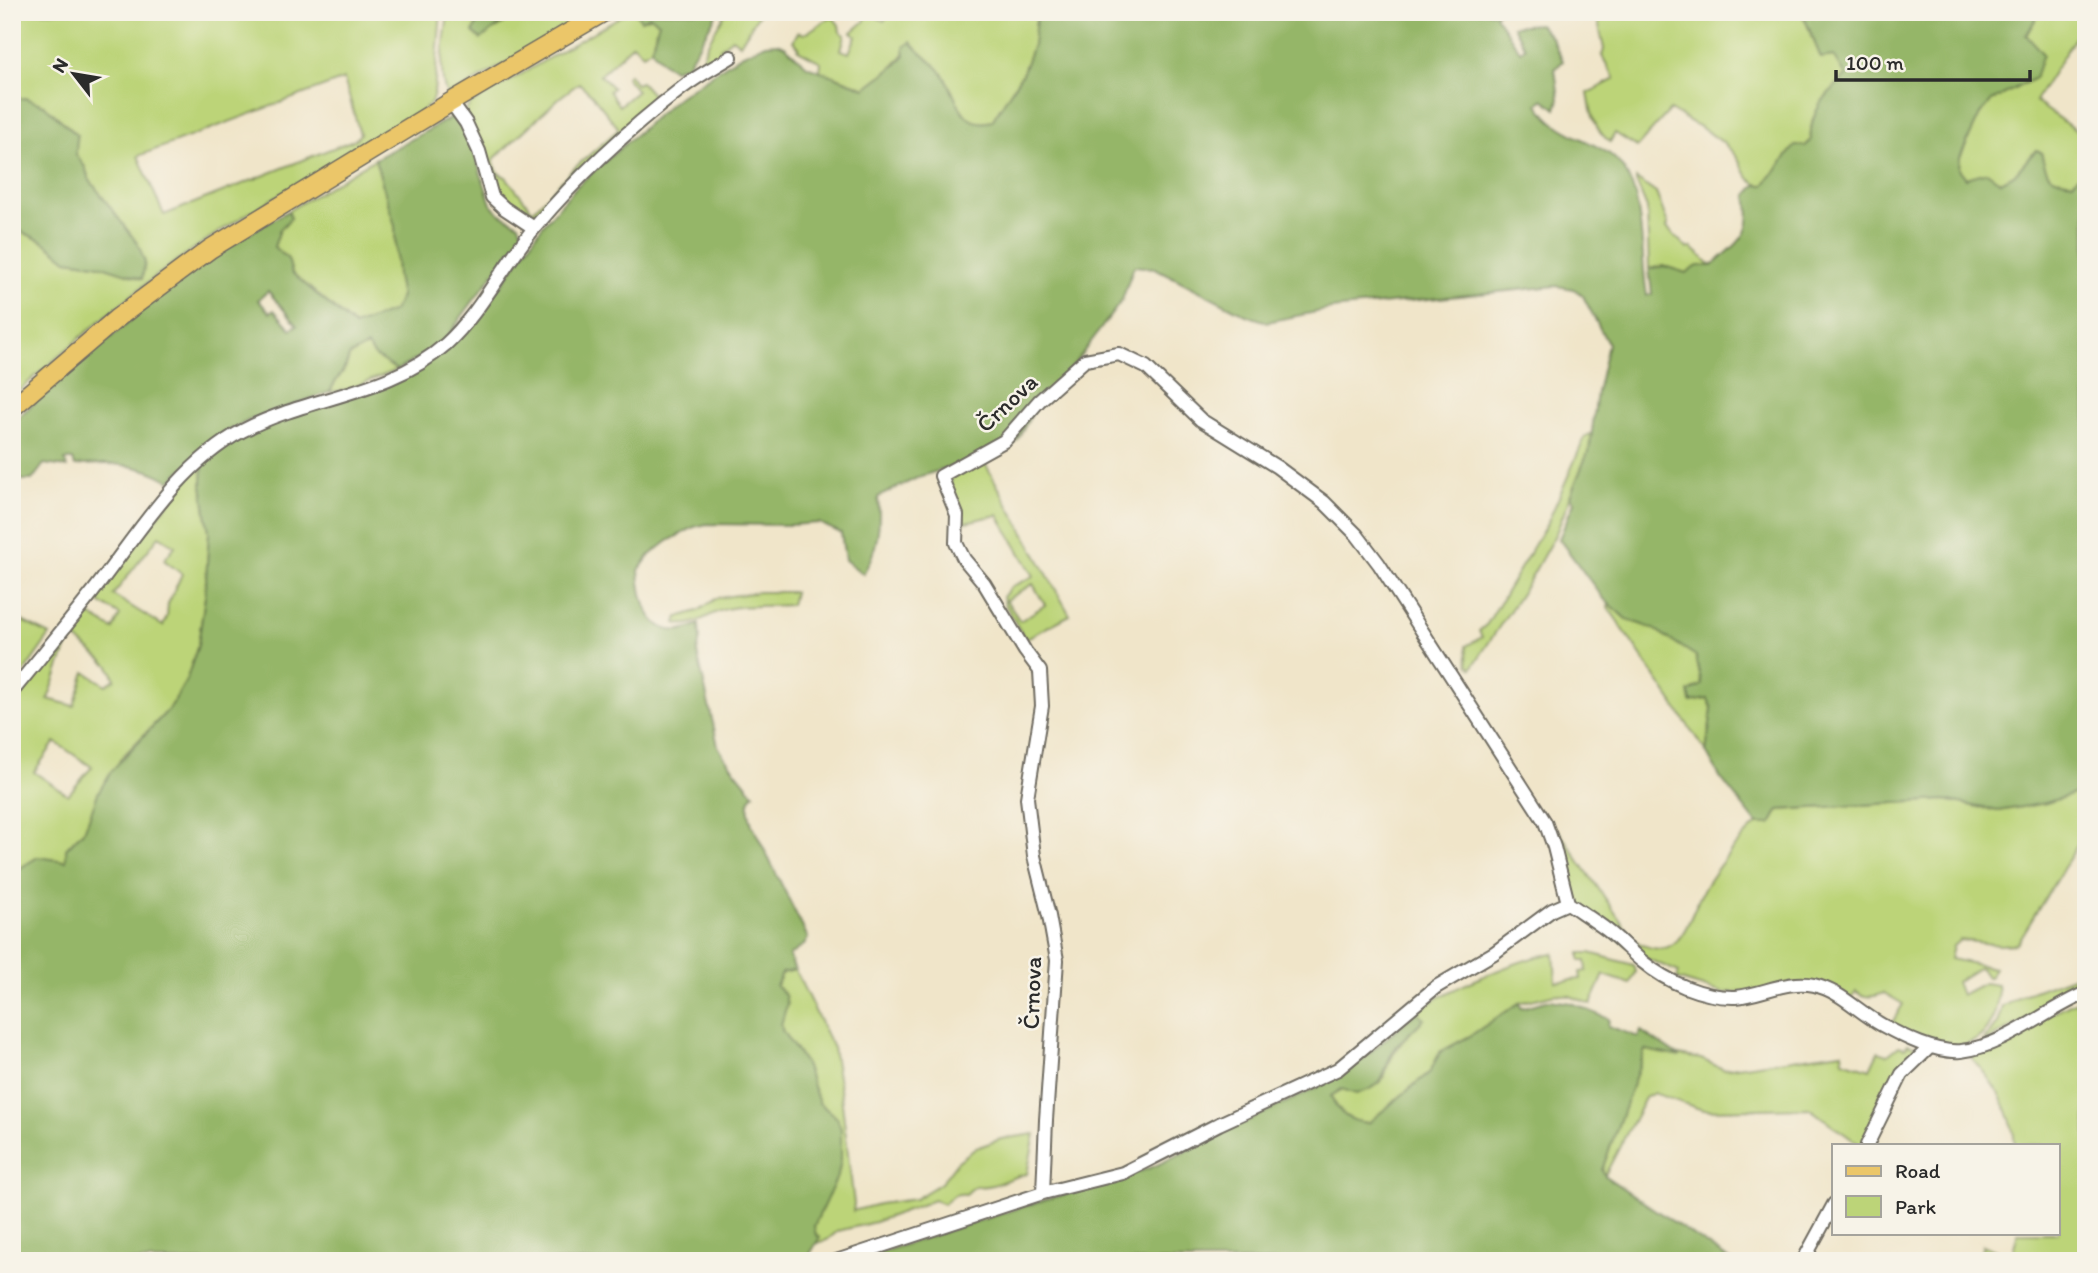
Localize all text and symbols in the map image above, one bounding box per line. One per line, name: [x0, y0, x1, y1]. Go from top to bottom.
north arrow: [38, 38, 108, 108]
scale bar: [1836, 38, 2030, 82]
text: 100 m: [1846, 50, 1904, 75]
text: N: [47, 54, 73, 77]
street label: Črnova: [970, 367, 1043, 438]
street label: Črnova: [1016, 956, 1047, 1030]
legend: [1832, 1144, 2060, 1234]
text: Road: [1895, 1158, 1941, 1183]
text: Park: [1895, 1194, 1937, 1219]

